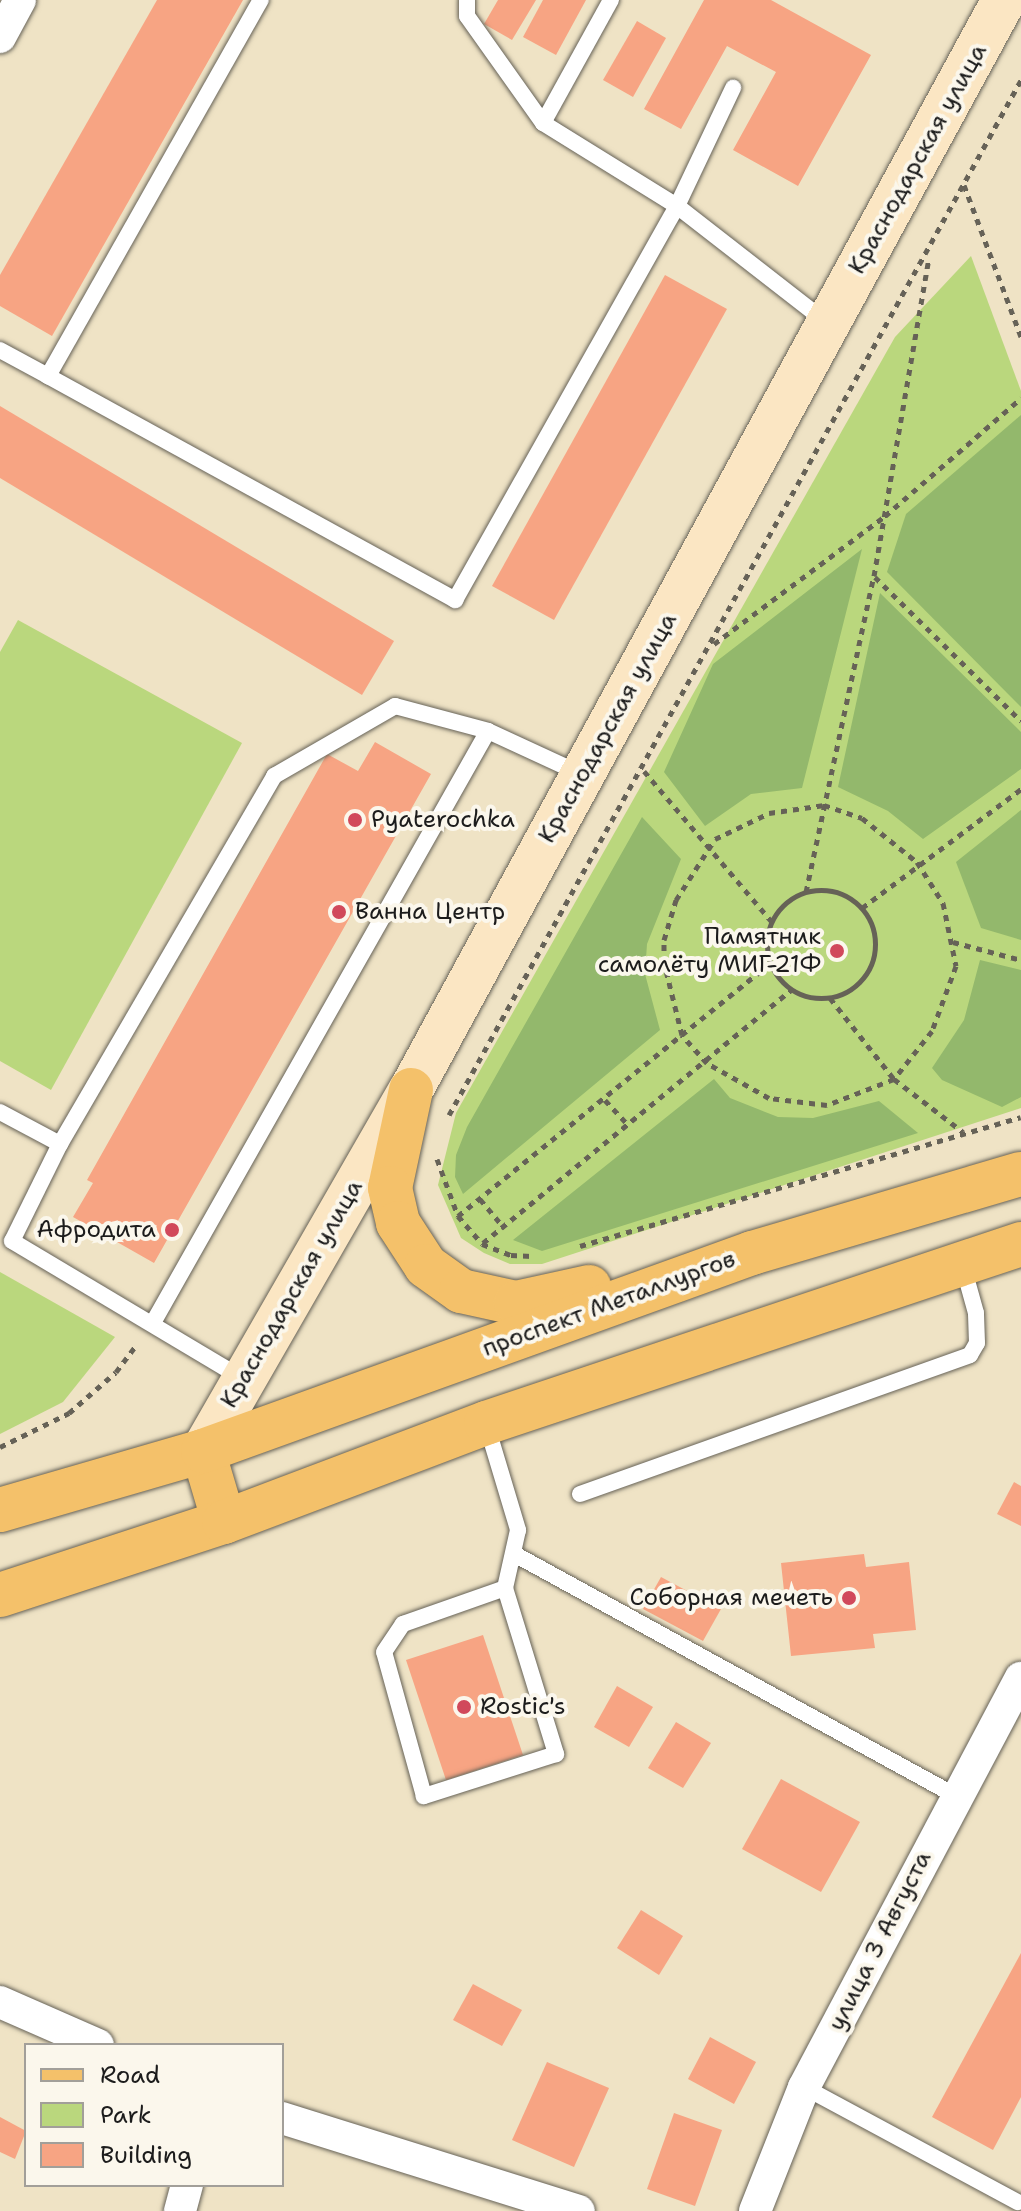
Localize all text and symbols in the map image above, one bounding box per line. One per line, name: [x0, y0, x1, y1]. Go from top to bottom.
street label: Краснодарская улица: [843, 39, 993, 279]
street label: Краснодарская улица: [533, 608, 683, 848]
place label: Pyaterochka: [371, 806, 515, 834]
marker: Pyaterochka: [346, 811, 364, 829]
place label: Ванна Центр: [355, 898, 505, 926]
marker: Ванна Центр: [330, 903, 348, 921]
place label: Памятник самолёту МИГ-21Ф: [598, 923, 821, 979]
marker: Памятник самолёту МИГ-21Ф: [828, 942, 846, 960]
street label: Краснодарская улица: [215, 1175, 369, 1413]
place label: Афродита: [37, 1216, 156, 1244]
marker: Афродита: [163, 1221, 181, 1239]
street label: проспект Металлургов: [479, 1245, 739, 1363]
place label: Соборная мечеть: [629, 1584, 833, 1612]
marker: Соборная мечеть: [840, 1589, 858, 1607]
place label: Rostic's: [480, 1693, 566, 1721]
marker: Rostic's: [455, 1698, 473, 1716]
street label: улица 3 Августа: [822, 1846, 938, 2036]
legend: [24, 2043, 284, 2187]
text: Road: [100, 2059, 160, 2091]
text: Park: [100, 2099, 152, 2131]
text: Building: [100, 2139, 192, 2171]

